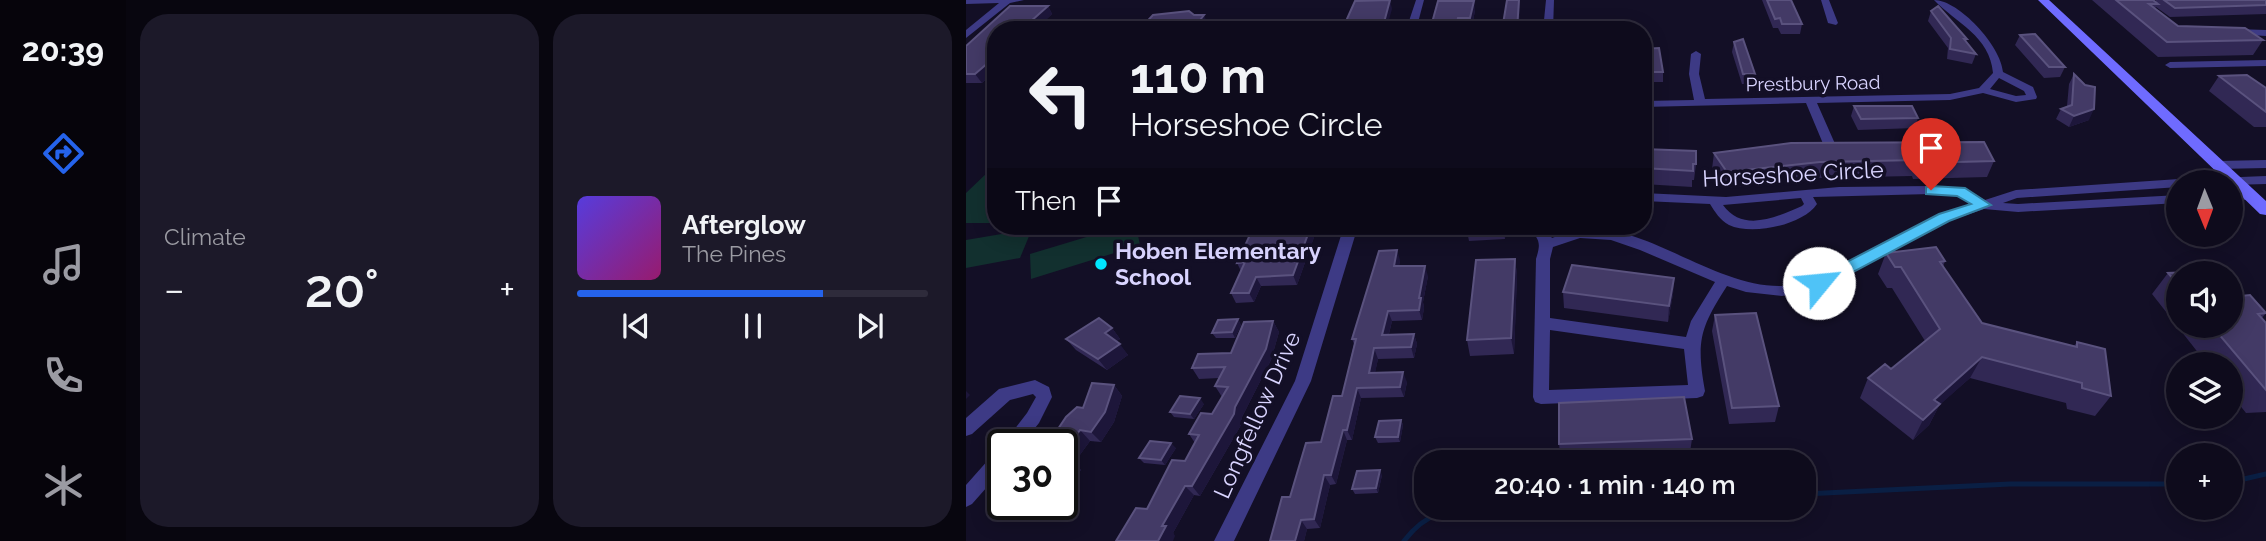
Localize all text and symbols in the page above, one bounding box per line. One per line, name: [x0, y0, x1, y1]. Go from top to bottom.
text: 20:39: [22, 31, 104, 68]
text: 110 m: [1130, 47, 1266, 104]
icon: left: [1015, 49, 1106, 140]
street label: Prestbury Road: [1745, 71, 1881, 95]
text: Horseshoe Circle: [1130, 106, 1383, 143]
pin: [1901, 118, 1961, 190]
icon: directions: [39, 129, 88, 178]
icon: arrive: [1912, 129, 1950, 167]
street label: Horseshoe Circle: [1702, 155, 1884, 192]
north arrow: [2166, 170, 2244, 247]
map controls: [2166, 170, 2243, 520]
icon: arrive: [1090, 182, 1128, 220]
text: Then: [1015, 186, 1076, 216]
text: Afterglow: [682, 210, 806, 240]
text: Climate: [164, 223, 246, 250]
place label: Hoben Elementary School: [1115, 237, 1321, 290]
icon: music: [39, 240, 88, 289]
text: The Pines: [682, 240, 786, 267]
position arrow: [1782, 246, 1856, 320]
marker: Hoben Elementary School: [1093, 256, 1109, 272]
text: 20°: [305, 258, 379, 319]
button: sound: [2166, 261, 2243, 338]
text: −: [164, 267, 184, 312]
text: +: [499, 267, 515, 312]
icon: previous: [617, 307, 655, 345]
icon: pause: [734, 307, 772, 345]
icon: next: [851, 307, 889, 345]
street label: Longfellow Drive: [1208, 327, 1305, 502]
icon: phone: [39, 351, 88, 400]
button: layers: [2166, 352, 2243, 429]
speed limit sign: 30: [987, 429, 1078, 520]
button: +: [2166, 443, 2243, 520]
icon: climate: [39, 461, 88, 510]
text: 20:40 · 1 min · 140 m: [1494, 470, 1736, 500]

